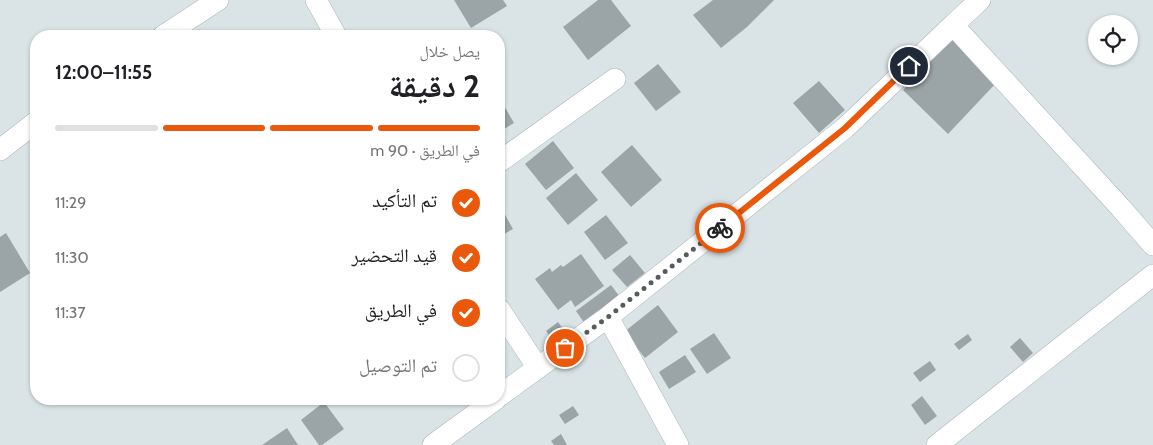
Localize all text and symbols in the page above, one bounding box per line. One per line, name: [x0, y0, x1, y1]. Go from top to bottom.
map controls: [1088, 15, 1138, 65]
button: locate: [1088, 15, 1138, 65]
text: يصل خلال: [420, 42, 480, 61]
pin: [888, 45, 930, 87]
icon: home: [895, 52, 923, 80]
text: 11:55–12:00: [55, 61, 152, 84]
text: 2 دقيقة: [389, 66, 480, 105]
text: في الطريق · 90 m: [370, 141, 480, 160]
text: تم التأكيد: [372, 189, 437, 212]
icon: check: [452, 189, 480, 217]
text: 11:29: [55, 193, 86, 212]
courier: [695, 203, 745, 253]
icon: bike: [706, 214, 734, 242]
text: قيد التحضير: [352, 244, 437, 267]
icon: check: [452, 244, 480, 272]
text: 11:30: [55, 248, 89, 267]
text: في الطريق: [365, 299, 437, 322]
icon: check: [452, 299, 480, 327]
text: 11:37: [55, 303, 85, 322]
pin: [544, 327, 586, 369]
icon: bag: [551, 334, 579, 362]
text: تم التوصيل: [359, 354, 437, 377]

